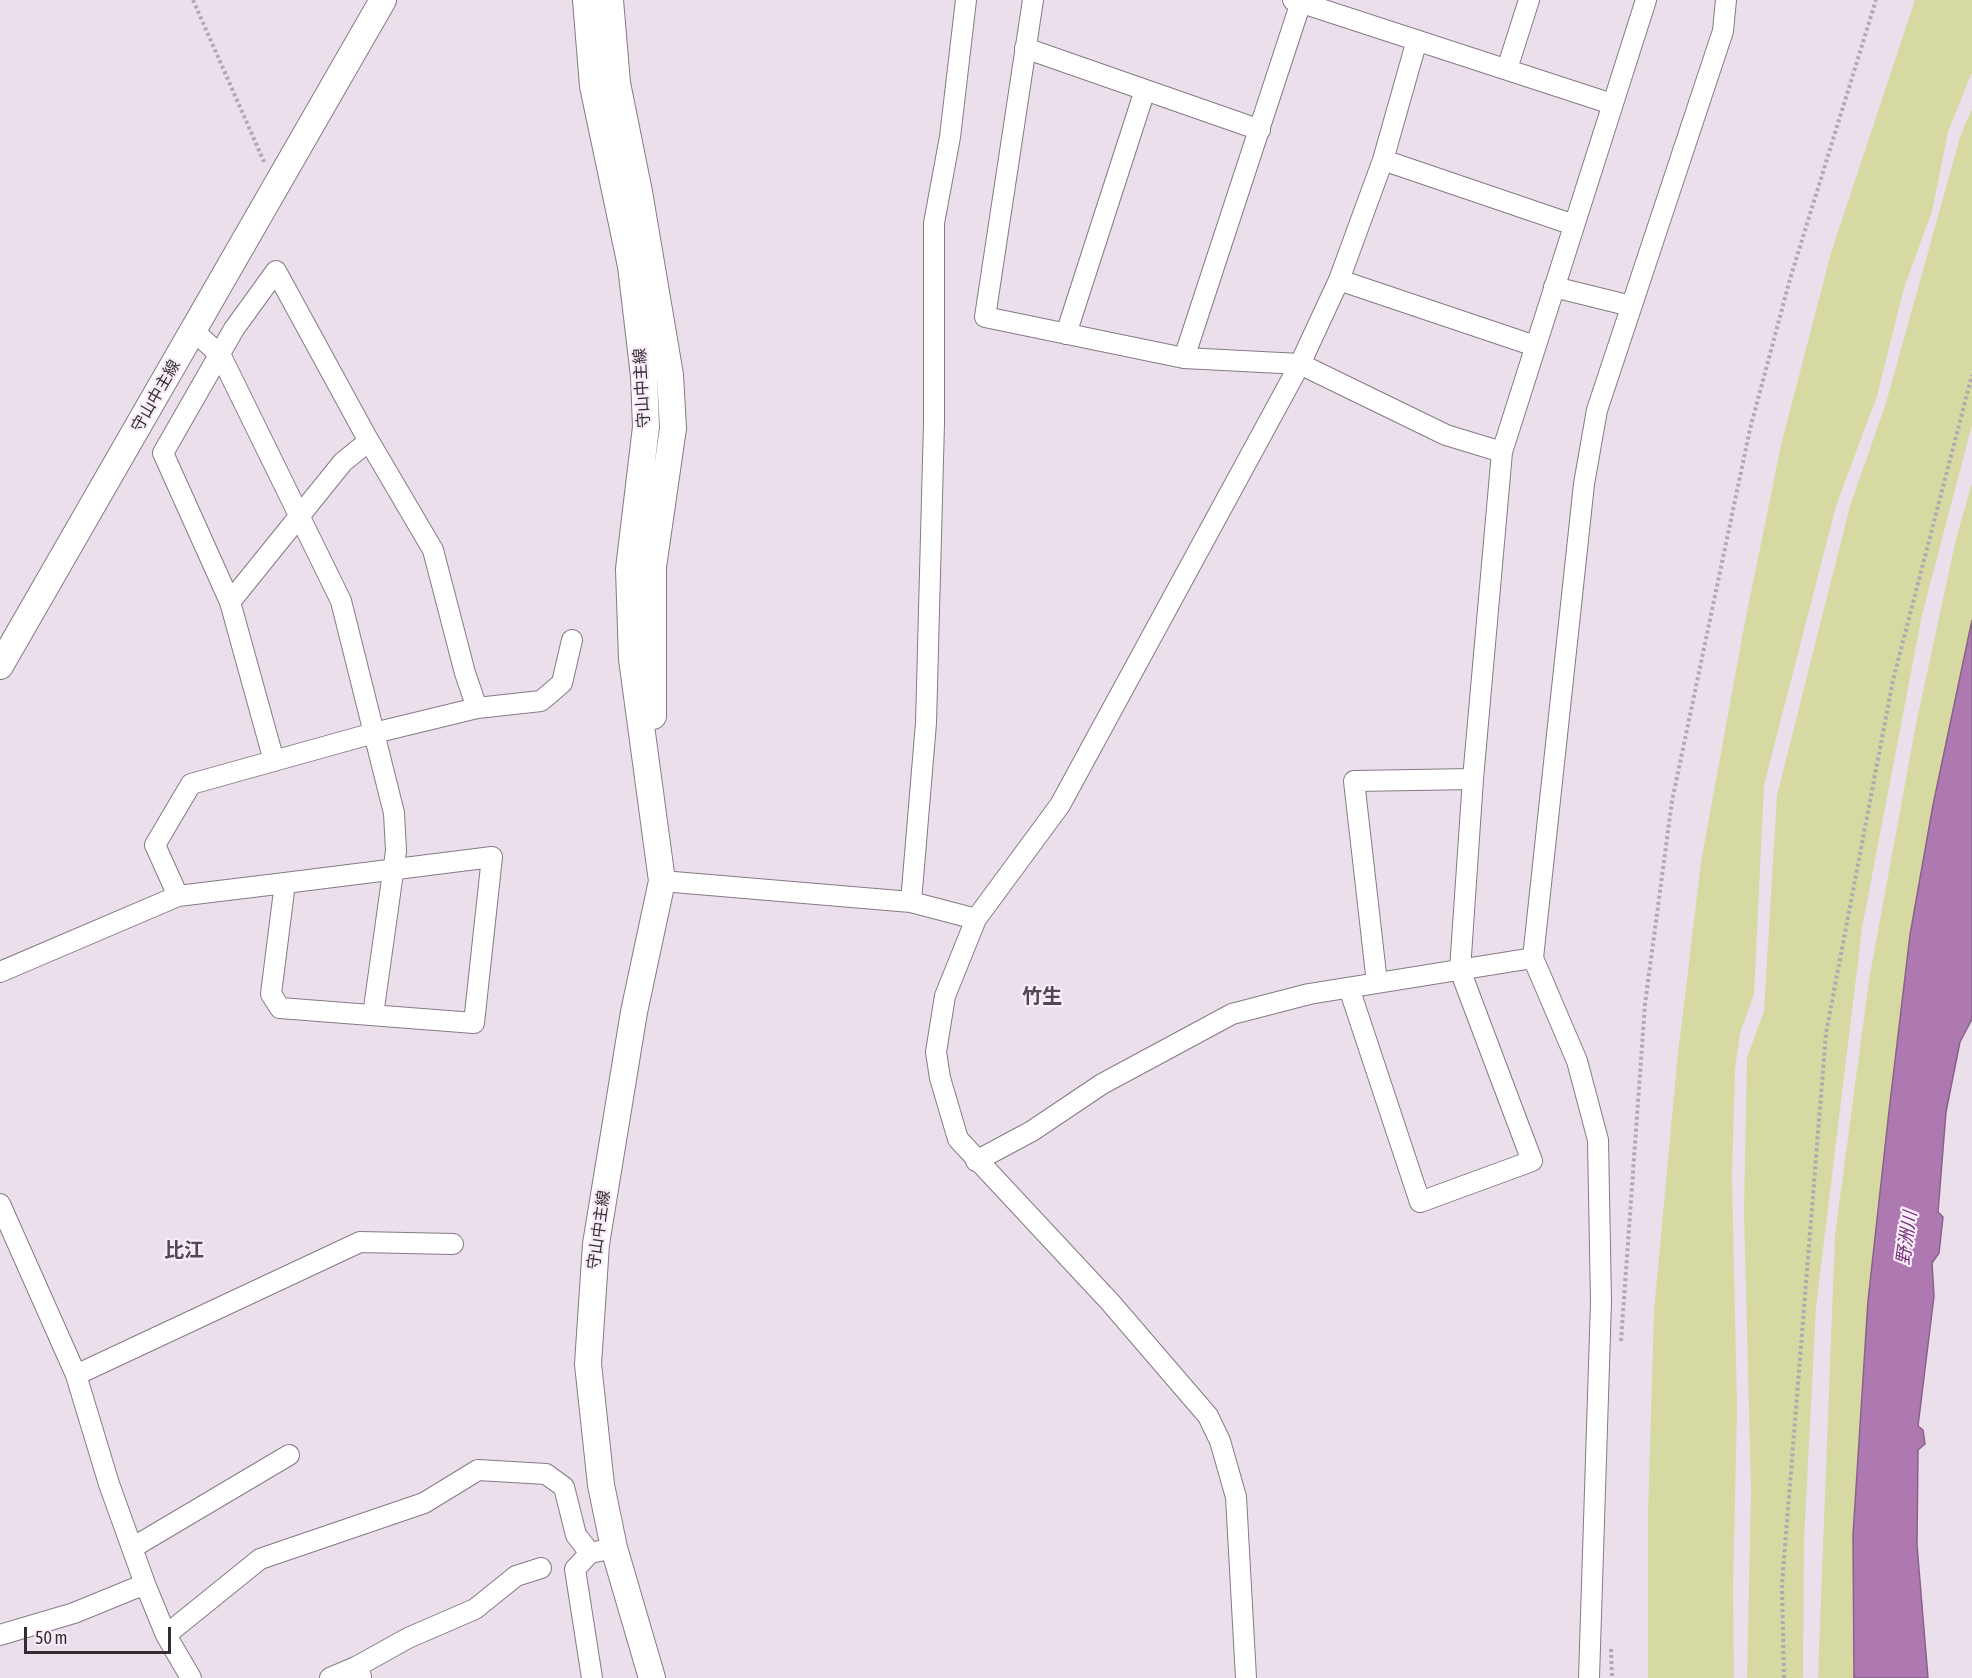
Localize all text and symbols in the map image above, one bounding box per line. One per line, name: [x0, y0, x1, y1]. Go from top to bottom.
street label: 守山中主線: [630, 348, 654, 428]
street label: 守山中主線: [128, 357, 184, 435]
district label: 竹生: [1022, 985, 1062, 1009]
street label: 守山中主線: [584, 1189, 614, 1271]
water label: 野洲川: [1893, 1210, 1921, 1266]
district label: 比江: [164, 1239, 204, 1263]
scale bar: [27, 1615, 174, 1653]
text: 50 m: [35, 1627, 67, 1648]

